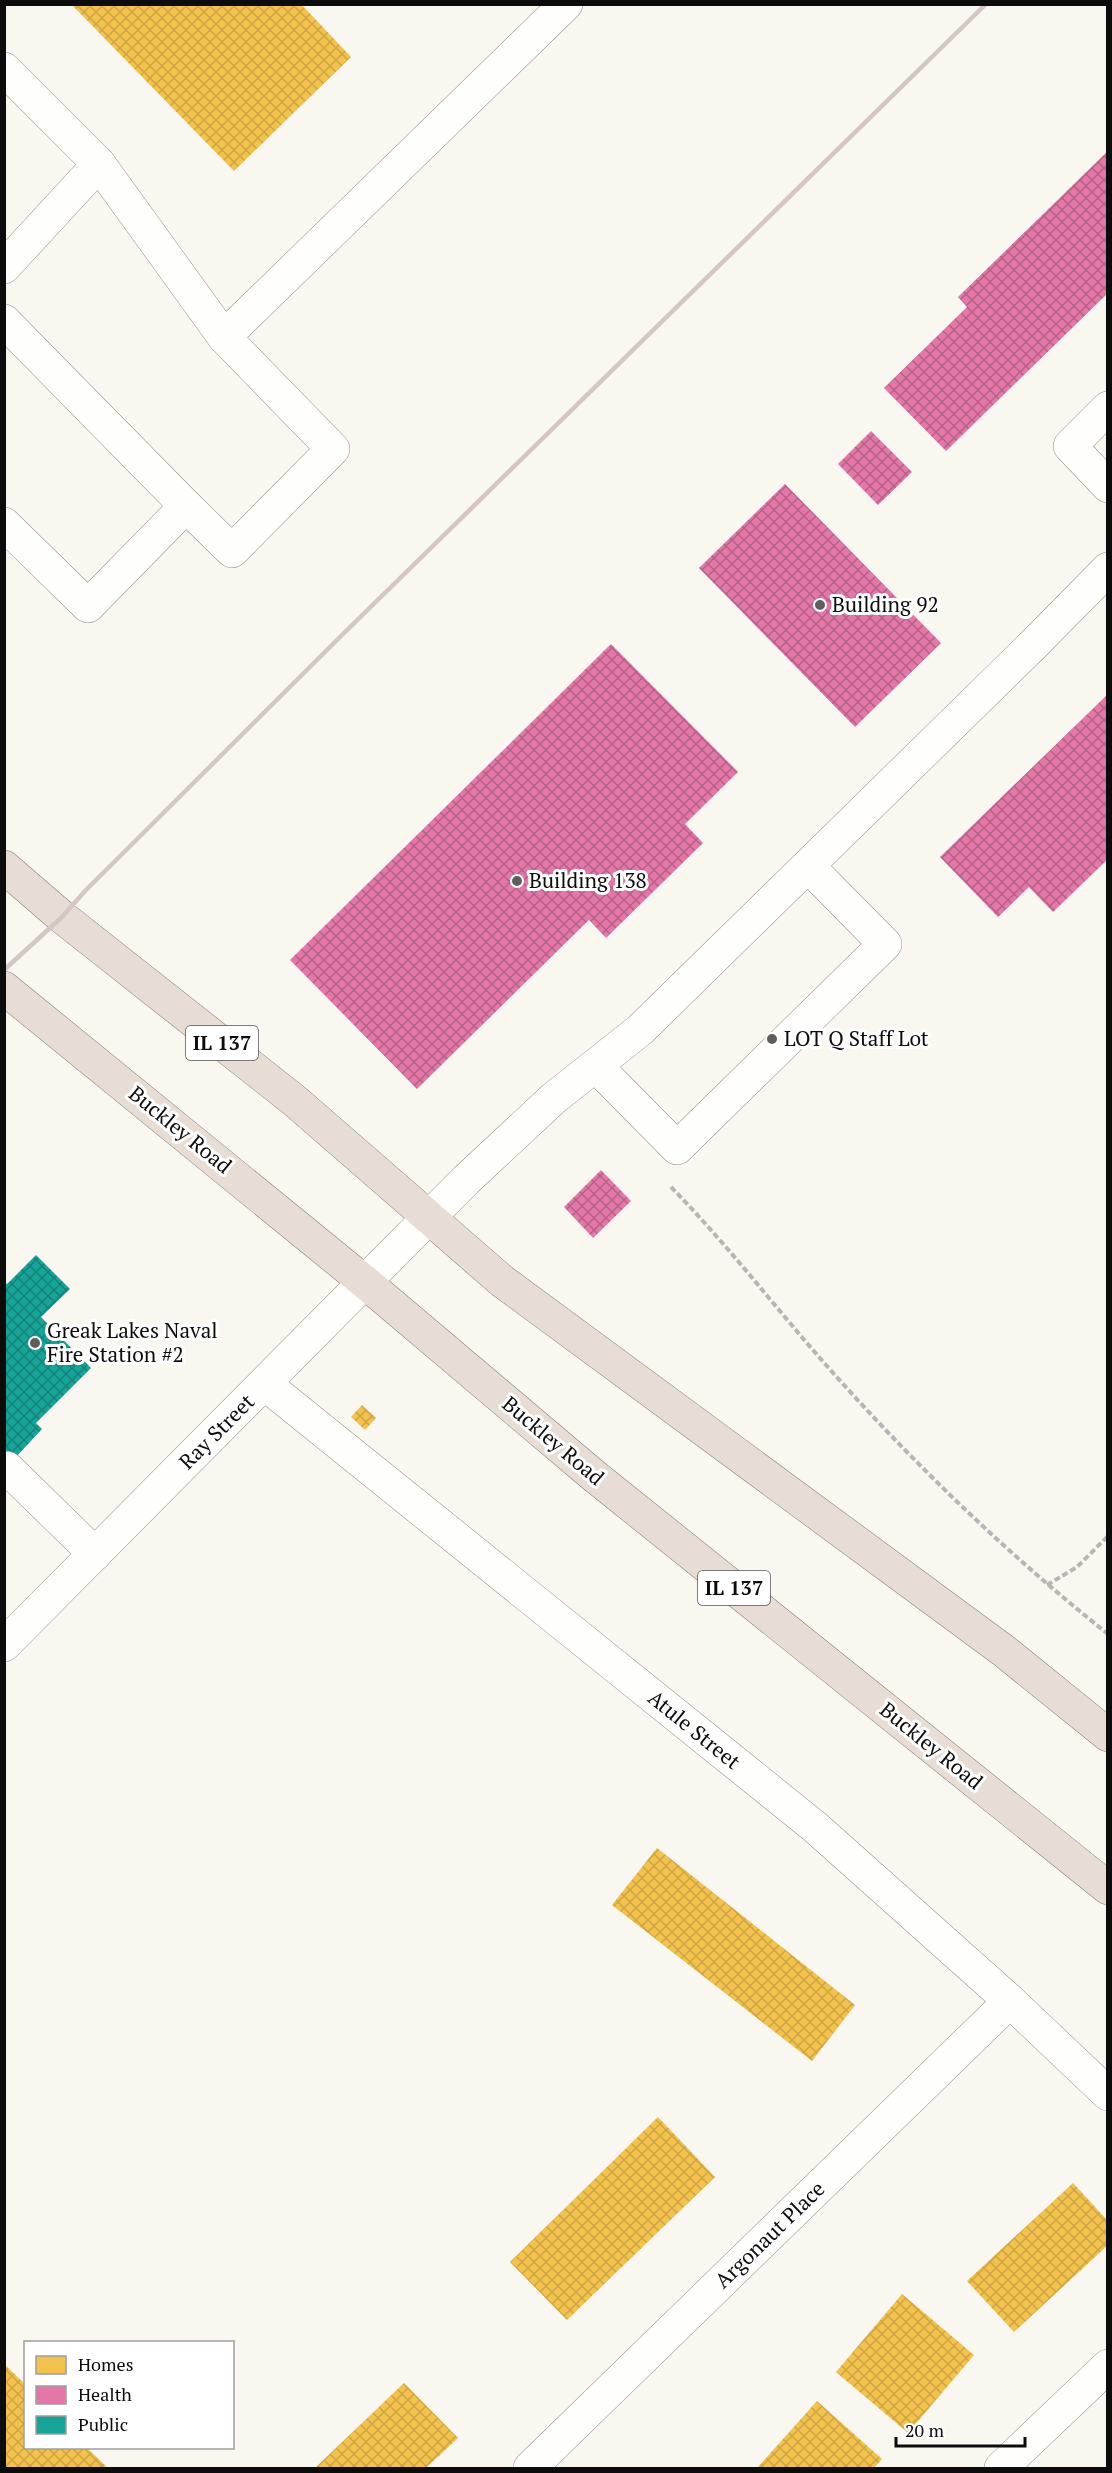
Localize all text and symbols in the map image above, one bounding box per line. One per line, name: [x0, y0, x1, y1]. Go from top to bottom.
place label: Building 92: [832, 590, 939, 618]
marker: Building 92: [813, 598, 827, 612]
place label: Building 138: [529, 866, 647, 894]
marker: Building 138: [510, 874, 524, 888]
place label: LOT Q Staff Lot: [784, 1024, 929, 1052]
road number: IL 137: [186, 1026, 258, 1060]
marker: LOT Q Staff Lot: [765, 1032, 779, 1046]
street label: Buckley Road: [123, 1079, 238, 1180]
place label: Greak Lakes Naval Fire Station #2: [47, 1316, 218, 1368]
marker: Greak Lakes Naval Fire Station #2: [28, 1336, 42, 1350]
street label: Ray Street: [173, 1387, 260, 1475]
street label: Buckley Road: [497, 1389, 611, 1491]
road number: IL 137: [698, 1571, 770, 1605]
street label: Atule Street: [643, 1683, 747, 1775]
street label: Buckley Road: [874, 1695, 989, 1796]
street label: Argonaut Place: [708, 2175, 830, 2294]
legend: [24, 2341, 234, 2449]
text: Homes: [78, 2352, 133, 2376]
text: Health: [78, 2382, 132, 2406]
scale bar: [896, 2410, 1025, 2448]
text: Public: [78, 2412, 128, 2436]
text: 20 m: [905, 2418, 945, 2442]

